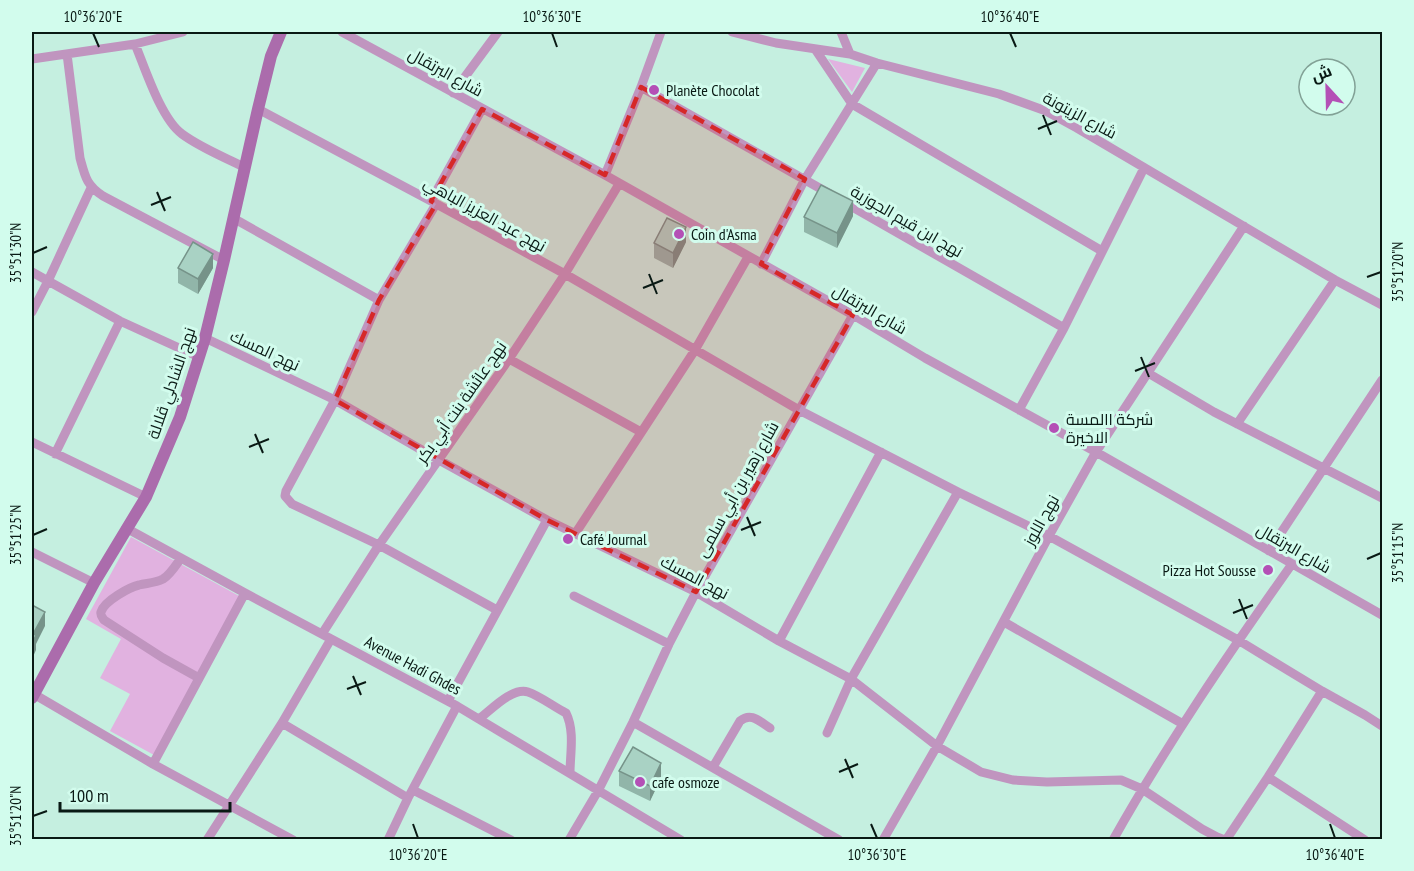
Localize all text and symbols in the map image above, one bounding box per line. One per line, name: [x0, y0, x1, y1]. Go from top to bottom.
text: 10°36'20"E: [63, 7, 123, 26]
text: 10°36'30"E: [522, 7, 582, 26]
text: 10°36'40"E: [980, 7, 1040, 26]
street label: شارع البرتقال: [404, 43, 487, 102]
north arrow: [1297, 57, 1357, 117]
text: ش: [1308, 60, 1335, 86]
place label: Planète Chocolat: [666, 80, 760, 100]
marker: Planète Chocolat: [647, 83, 661, 97]
street label: شارع الزيتونة: [1039, 87, 1120, 145]
street label: نهج عبد العزيز الباهي: [418, 172, 550, 259]
street label: نهج ابن قيم الجوزية: [846, 181, 967, 263]
text: 35°51'30"N: [6, 223, 25, 283]
place label: Coin d'Asma: [691, 224, 757, 244]
marker: Coin d'Asma: [672, 227, 686, 241]
text: 35°51'20"N: [1388, 242, 1407, 302]
street label: شارع البرتقال: [828, 280, 911, 340]
street label: نهج الشادلي قلالة: [142, 324, 203, 443]
street label: نهج المسك: [226, 325, 303, 377]
street label: نهج عائشة بنت أبي بكر: [411, 337, 514, 470]
place label: شركة االمسة الاخيرة: [1066, 409, 1153, 447]
street label: شارع زهير بن أبي سلمى: [691, 418, 786, 562]
marker: شركة االمسة الاخيرة: [1047, 421, 1061, 435]
street label: نهج اللوز: [1018, 491, 1065, 551]
text: 35°51'25"N: [6, 505, 25, 565]
street label: شارع البرتقال: [1252, 519, 1335, 579]
text: 35°51'15"N: [1388, 523, 1407, 583]
place label: Café Journal: [580, 529, 647, 549]
marker: Café Journal: [561, 532, 575, 546]
street label: نهج المسك: [656, 551, 733, 605]
place label: Pizza Hot Sousse: [1163, 560, 1256, 580]
marker: Pizza Hot Sousse: [1261, 563, 1275, 577]
street label: Avenue Hadi Ghdes: [361, 631, 465, 699]
place label: cafe osmoze: [652, 772, 720, 792]
scale bar: [60, 775, 230, 813]
marker: cafe osmoze: [633, 775, 647, 789]
text: 100 m: [69, 784, 109, 807]
text: 35°51'20"N: [6, 786, 25, 846]
text: 10°36'20"E: [388, 845, 448, 864]
text: 10°36'30"E: [847, 845, 907, 864]
text: 10°36'40"E: [1305, 845, 1365, 864]

